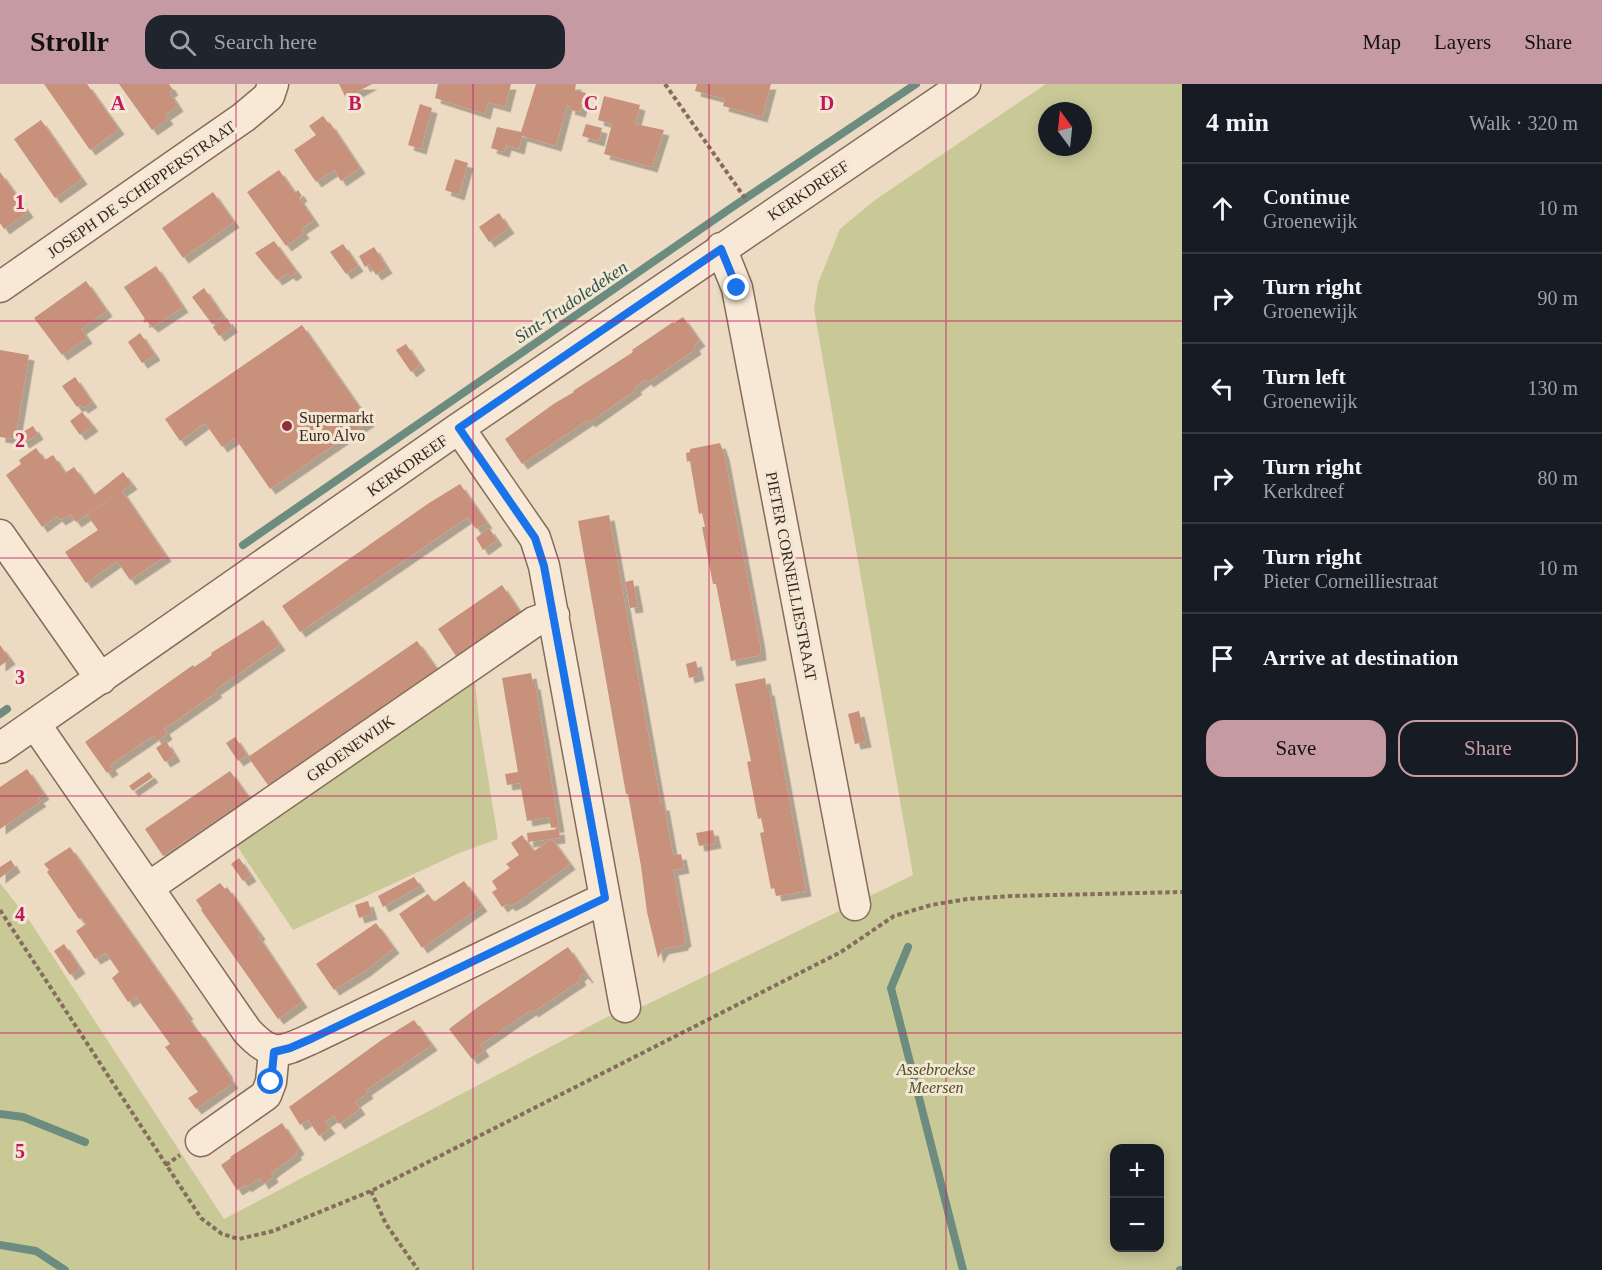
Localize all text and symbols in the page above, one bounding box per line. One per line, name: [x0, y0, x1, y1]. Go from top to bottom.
search box: [145, 15, 565, 69]
text: Strollr: [30, 26, 109, 57]
icon: search: [166, 26, 199, 59]
text: Search here: [214, 29, 317, 54]
text: Map: [1363, 30, 1401, 54]
text: Layers: [1434, 30, 1491, 54]
text: Share: [1524, 30, 1572, 54]
text: A: [111, 92, 126, 114]
text: B: [348, 92, 362, 114]
text: C: [584, 92, 598, 114]
text: D: [820, 92, 834, 114]
north arrow: [1038, 102, 1092, 156]
text: 4 min: [1206, 108, 1269, 137]
text: Walk · 320 m: [1469, 112, 1578, 134]
street label: JOSEPH DE SCHEPPERSTRAAT: [44, 118, 239, 261]
street label: KERKDREEF: [764, 157, 852, 224]
text: Continue: [1263, 184, 1350, 209]
text: 1: [15, 191, 25, 213]
icon: ahead: [1206, 192, 1239, 225]
text: 10 m: [1537, 197, 1578, 219]
text: Groenewijk: [1263, 210, 1357, 232]
water label: Sint-Trudoledeken: [511, 257, 631, 347]
route end: [723, 274, 749, 300]
text: Turn right: [1263, 274, 1362, 299]
icon: right: [1206, 282, 1239, 315]
text: 90 m: [1537, 287, 1578, 309]
text: Groenewijk: [1263, 300, 1357, 322]
text: Turn left: [1263, 364, 1346, 389]
icon: left: [1206, 372, 1239, 405]
text: 130 m: [1527, 377, 1578, 399]
text: Groenewijk: [1263, 390, 1357, 412]
place label: Supermarkt Euro Alvo: [299, 409, 374, 444]
marker: Supermarkt Euro Alvo: [280, 419, 294, 433]
text: 2: [15, 429, 25, 451]
street label: KERKDREEF: [364, 431, 451, 499]
text: Turn right: [1263, 454, 1362, 479]
icon: right: [1206, 462, 1239, 495]
text: 80 m: [1537, 467, 1578, 489]
street label: PIETER CORNEILLIESTRAAT: [763, 470, 820, 682]
text: Kerkdreef: [1263, 480, 1344, 502]
text: Turn right: [1263, 544, 1362, 569]
icon: right: [1206, 552, 1239, 585]
text: 10 m: [1537, 557, 1578, 579]
text: Pieter Corneilliestraat: [1263, 570, 1438, 592]
icon: arrive: [1206, 642, 1239, 675]
text: Arrive at destination: [1263, 645, 1459, 670]
text: 3: [15, 666, 25, 688]
street label: GROENEWIJK: [303, 712, 398, 785]
button: Save: [1206, 720, 1386, 777]
button: Share: [1398, 720, 1578, 777]
text: 4: [15, 903, 25, 925]
park label: Assebroekse Meersen: [896, 1061, 975, 1096]
route start: [257, 1068, 283, 1094]
text: 5: [15, 1140, 25, 1162]
map controls: [1110, 1144, 1164, 1252]
button: +: [1110, 1144, 1164, 1198]
button: −: [1110, 1198, 1164, 1252]

